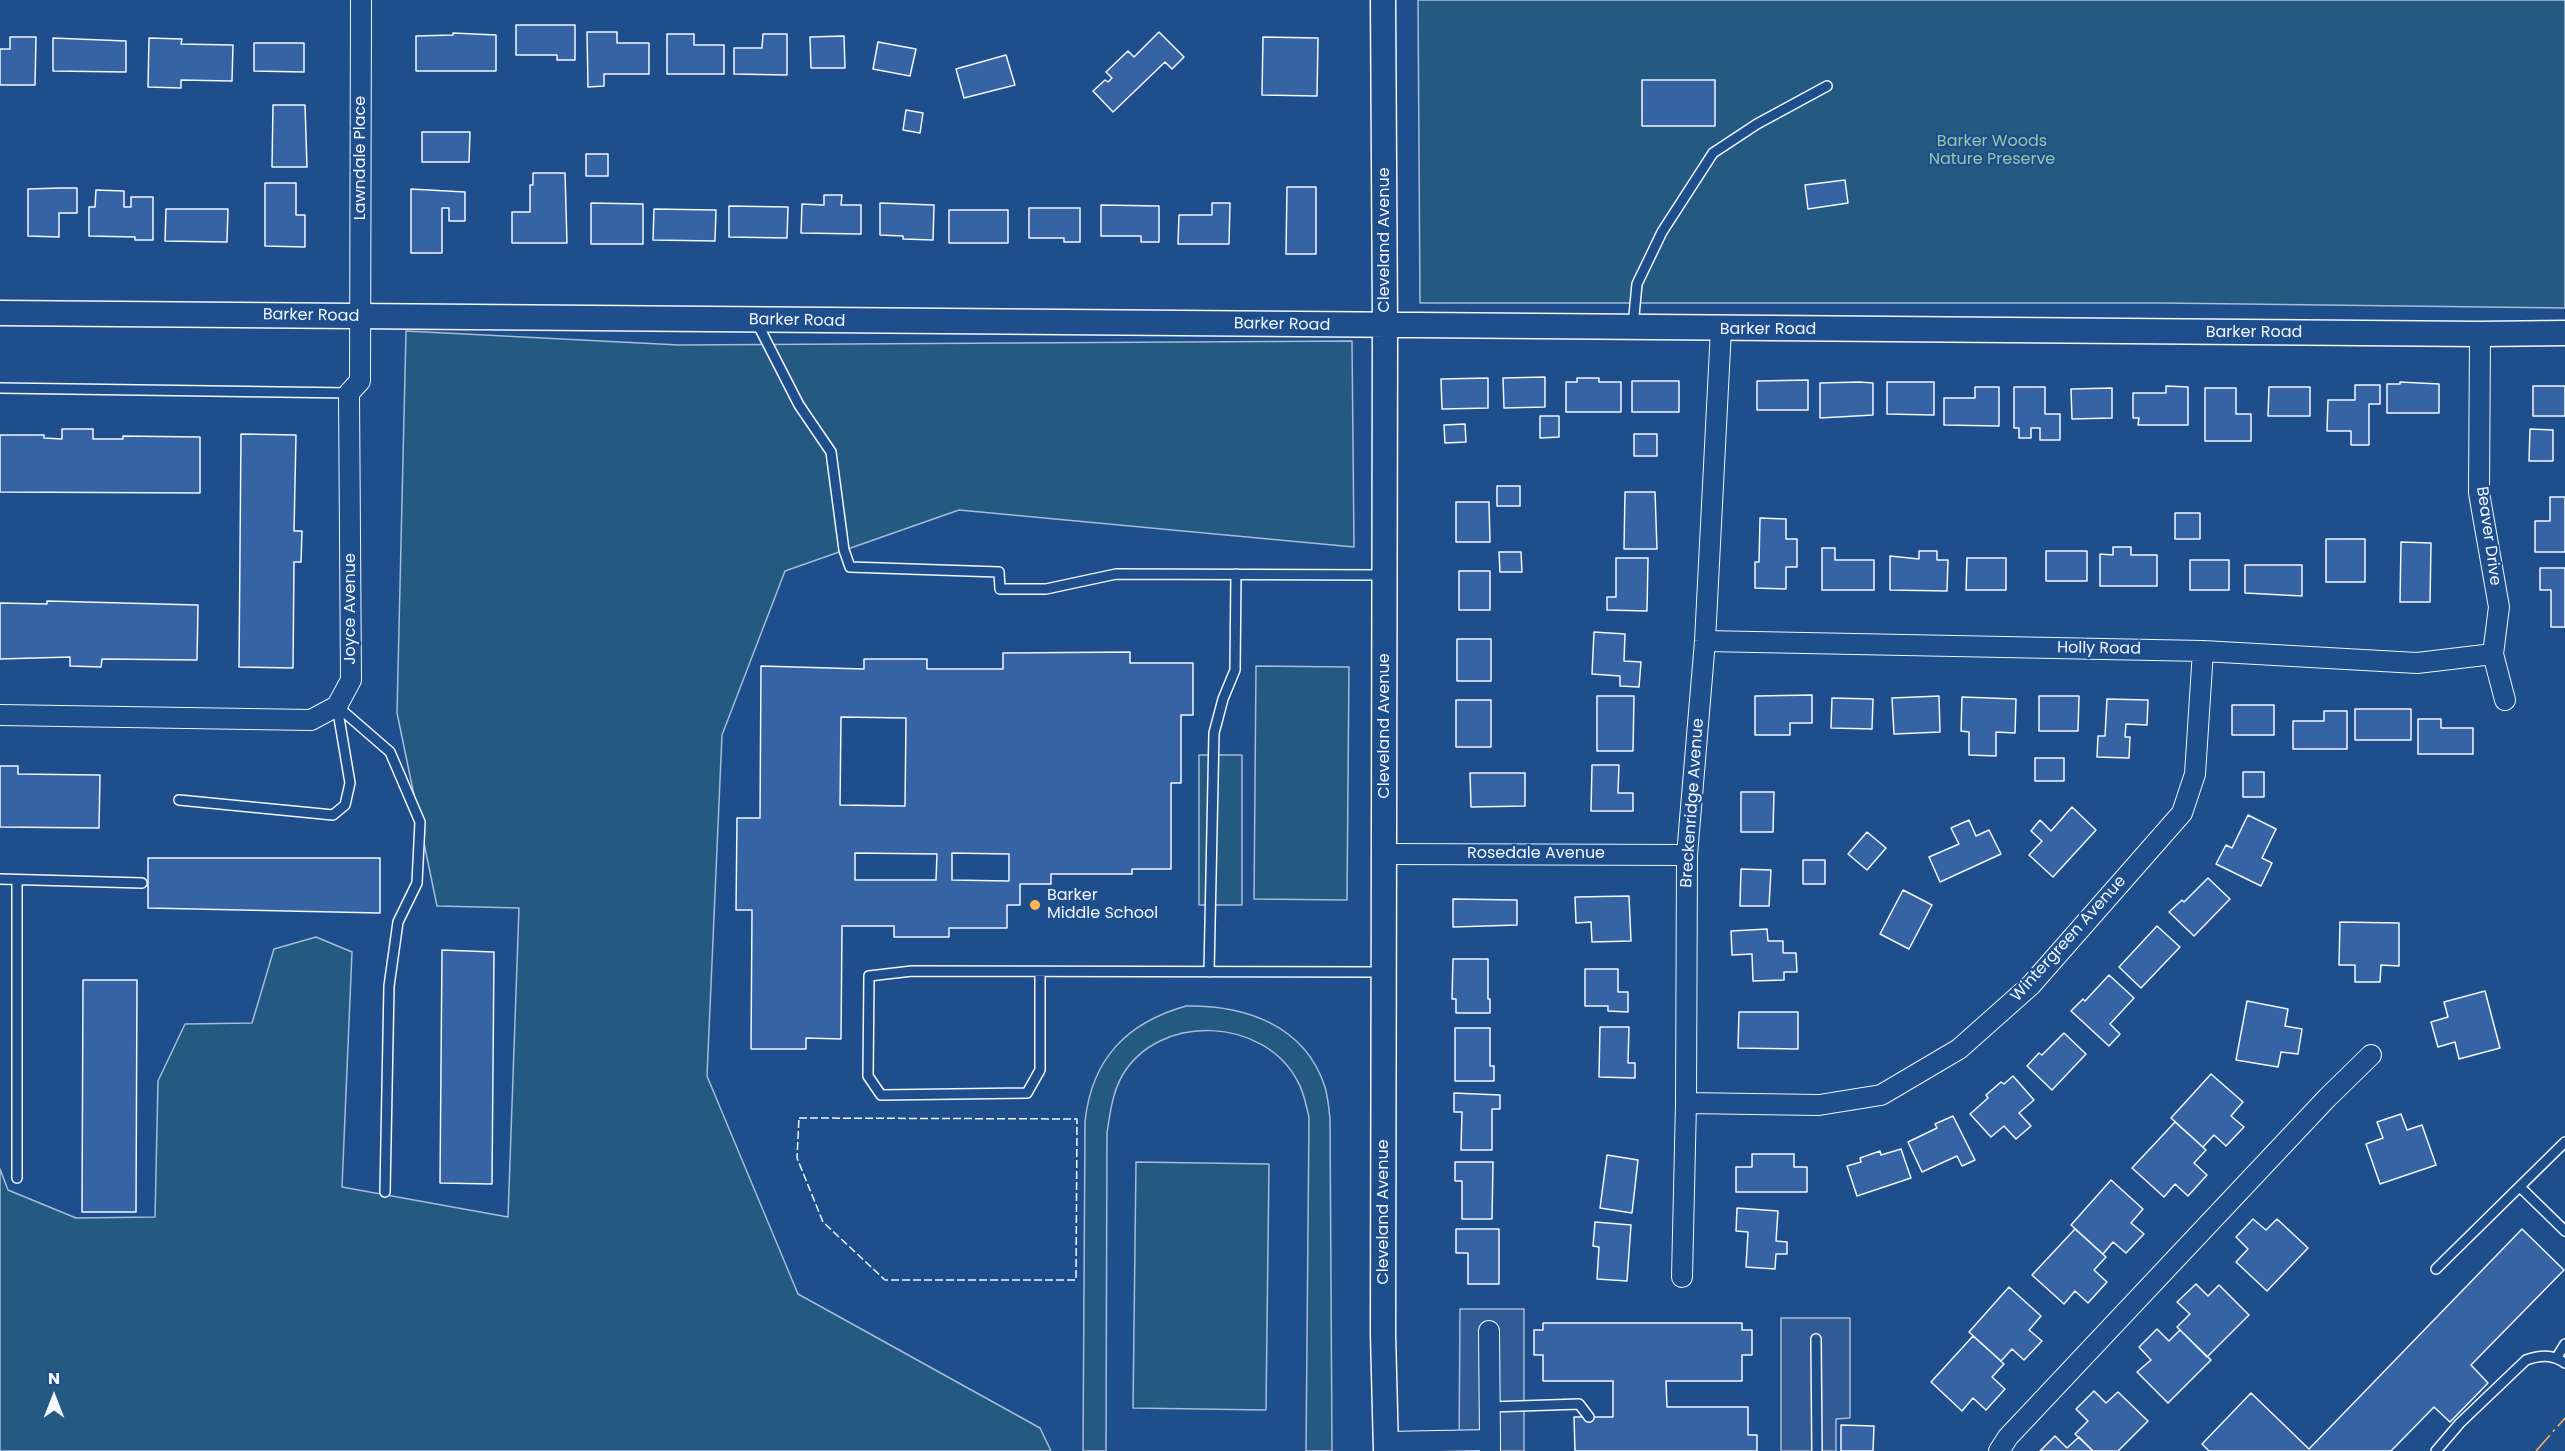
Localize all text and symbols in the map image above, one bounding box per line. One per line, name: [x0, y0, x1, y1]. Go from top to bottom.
street label: Lawndale Place: [351, 96, 371, 220]
park label: Barker Woods Nature Preserve: [1929, 132, 2055, 170]
street label: Cleveland Avenue: [1375, 167, 1395, 313]
street label: Barker Road: [263, 306, 359, 326]
street label: Barker Road: [749, 311, 845, 331]
street label: Barker Road: [1234, 315, 1330, 335]
street label: Barker Road: [1720, 320, 1816, 340]
street label: Barker Road: [2206, 323, 2302, 343]
street label: Beaver Drive: [2472, 485, 2504, 587]
street label: Joyce Avenue: [341, 553, 361, 665]
street label: Holly Road: [2057, 639, 2141, 659]
street label: Cleveland Avenue: [1375, 653, 1395, 799]
street label: Breckenridge Avenue: [1678, 718, 1708, 888]
street label: Rosedale Avenue: [1467, 844, 1605, 864]
street label: Wintergreen Avenue: [2007, 872, 2131, 1006]
place label: Barker Middle School: [1047, 886, 1158, 924]
marker: Barker Middle School: [1028, 898, 1042, 912]
street label: Cleveland Avenue: [1374, 1139, 1394, 1285]
north arrow: [24, 1367, 84, 1427]
text: N: [48, 1367, 60, 1390]

